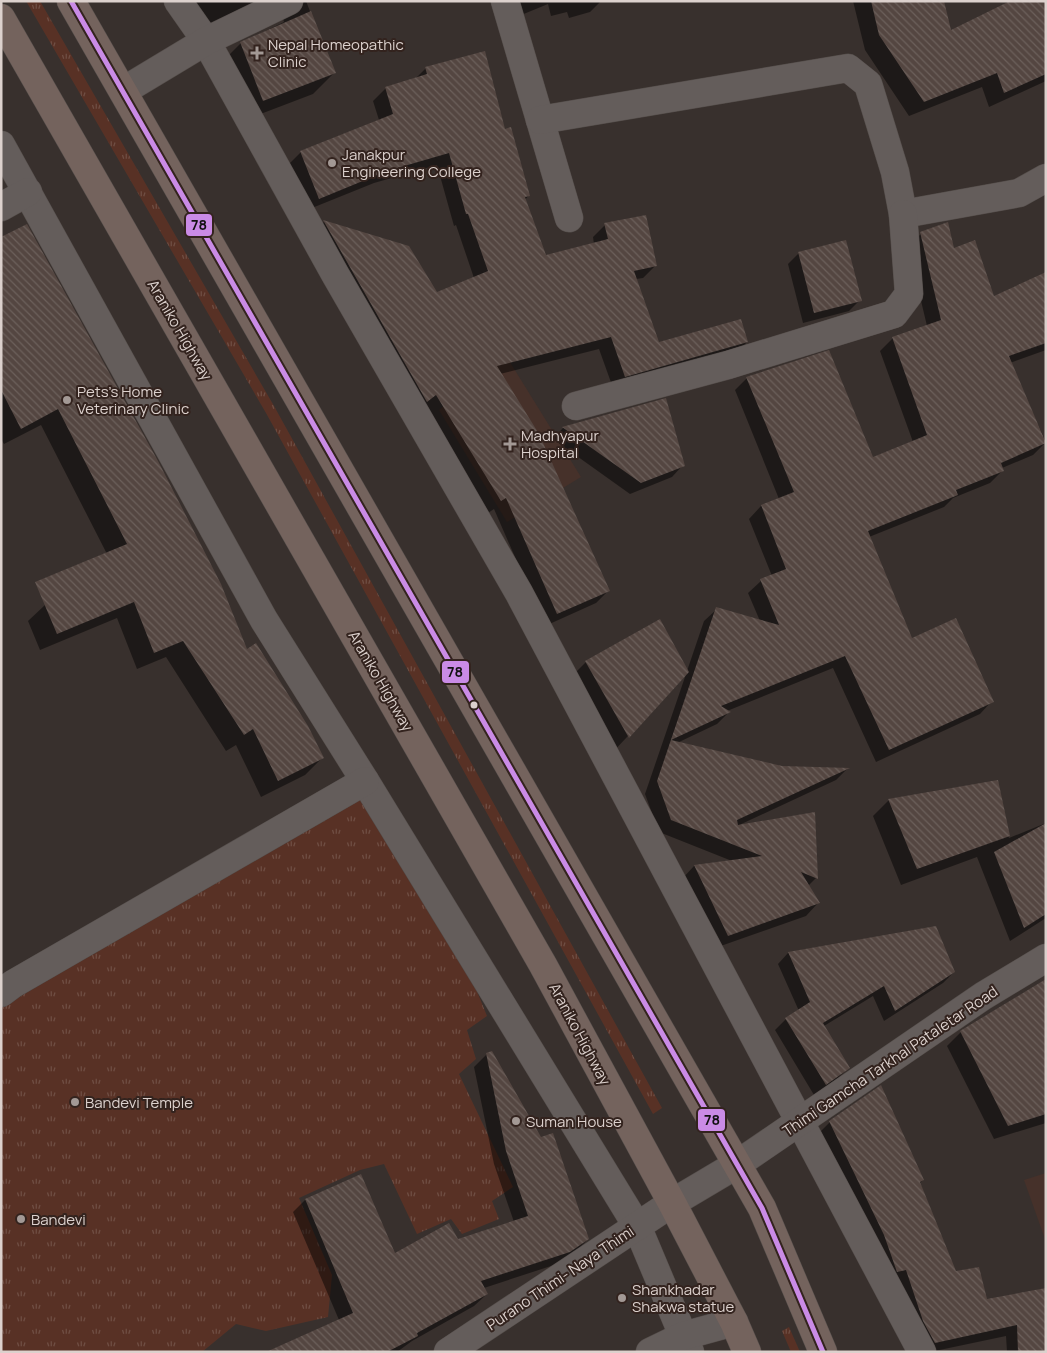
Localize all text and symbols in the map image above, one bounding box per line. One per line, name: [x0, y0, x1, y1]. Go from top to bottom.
place label: Nepal Homeopathic Clinic: [268, 34, 404, 72]
marker: Nepal Homeopathic Clinic: [250, 46, 264, 60]
place label: Janakpur Engineering College: [342, 144, 481, 182]
marker: Janakpur Engineering College: [326, 157, 338, 169]
line badge: 78: [185, 213, 213, 237]
text: 78: [191, 215, 207, 234]
street label: Araniko Highway: [143, 276, 217, 384]
place label: Pets's Home Veterinary Clinic: [77, 381, 189, 419]
marker: Pets's Home Veterinary Clinic: [61, 394, 73, 406]
place label: Madhyapur Hospital: [521, 425, 599, 463]
marker: Madhyapur Hospital: [503, 437, 517, 451]
street label: Araniko Highway: [344, 627, 418, 735]
line badge: 78: [441, 660, 470, 684]
text: 78: [447, 662, 463, 681]
unlabelled marker: [469, 700, 479, 710]
street label: Araniko Highway: [544, 979, 616, 1089]
street label: Thimi Gamcha Tarkhal Pataletar Road: [778, 981, 1002, 1141]
place label: Bandevi Temple: [85, 1092, 193, 1113]
marker: Bandevi Temple: [69, 1096, 81, 1108]
line badge: 78: [697, 1108, 726, 1132]
text: 78: [704, 1110, 720, 1129]
place label: Suman House: [526, 1111, 622, 1132]
marker: Suman House: [510, 1115, 522, 1127]
place label: Bandevi: [31, 1209, 86, 1230]
marker: Bandevi: [15, 1213, 27, 1225]
street label: Purano Thimi- Naya Thimi: [482, 1221, 638, 1335]
place label: Shankhadar Shakwa statue: [632, 1279, 734, 1317]
marker: Shankhadar Shakwa statue: [616, 1292, 628, 1304]

